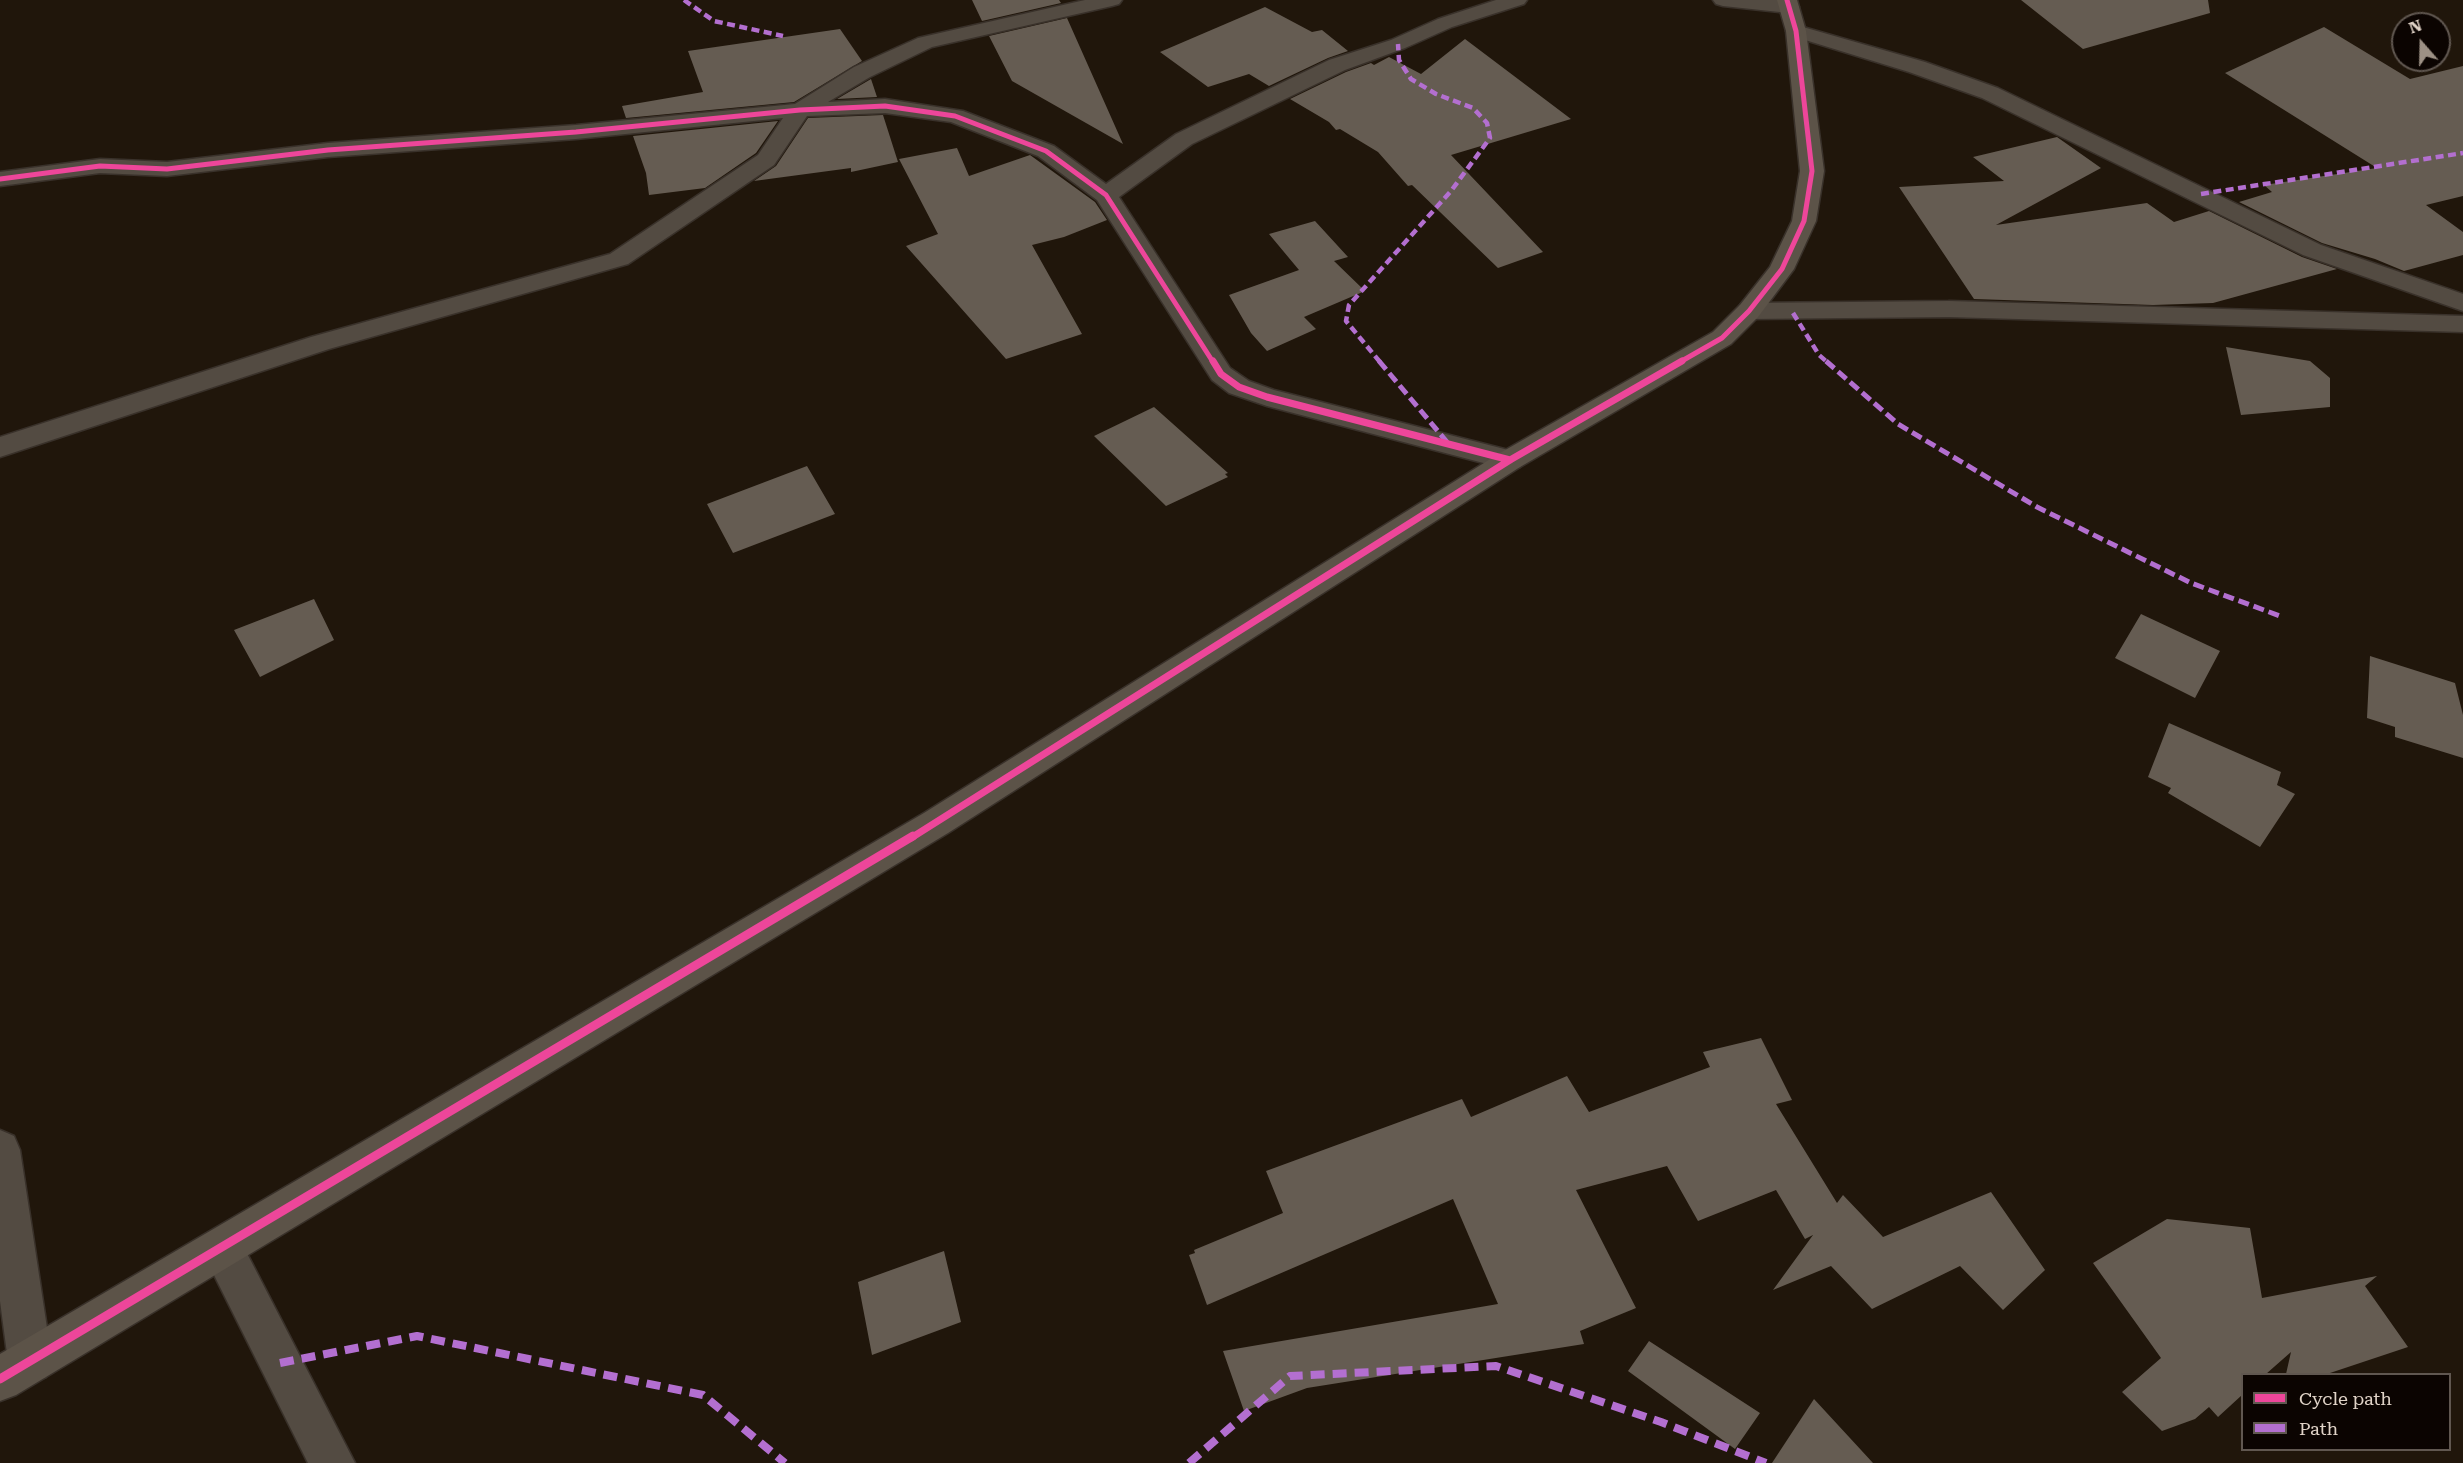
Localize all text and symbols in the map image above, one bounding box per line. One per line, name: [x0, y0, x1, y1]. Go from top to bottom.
north arrow: [2391, 12, 2451, 72]
text: N: [2406, 15, 2424, 38]
legend: [2241, 1373, 2451, 1451]
text: Cycle path: [2299, 1388, 2392, 1409]
text: Path: [2299, 1418, 2338, 1439]

